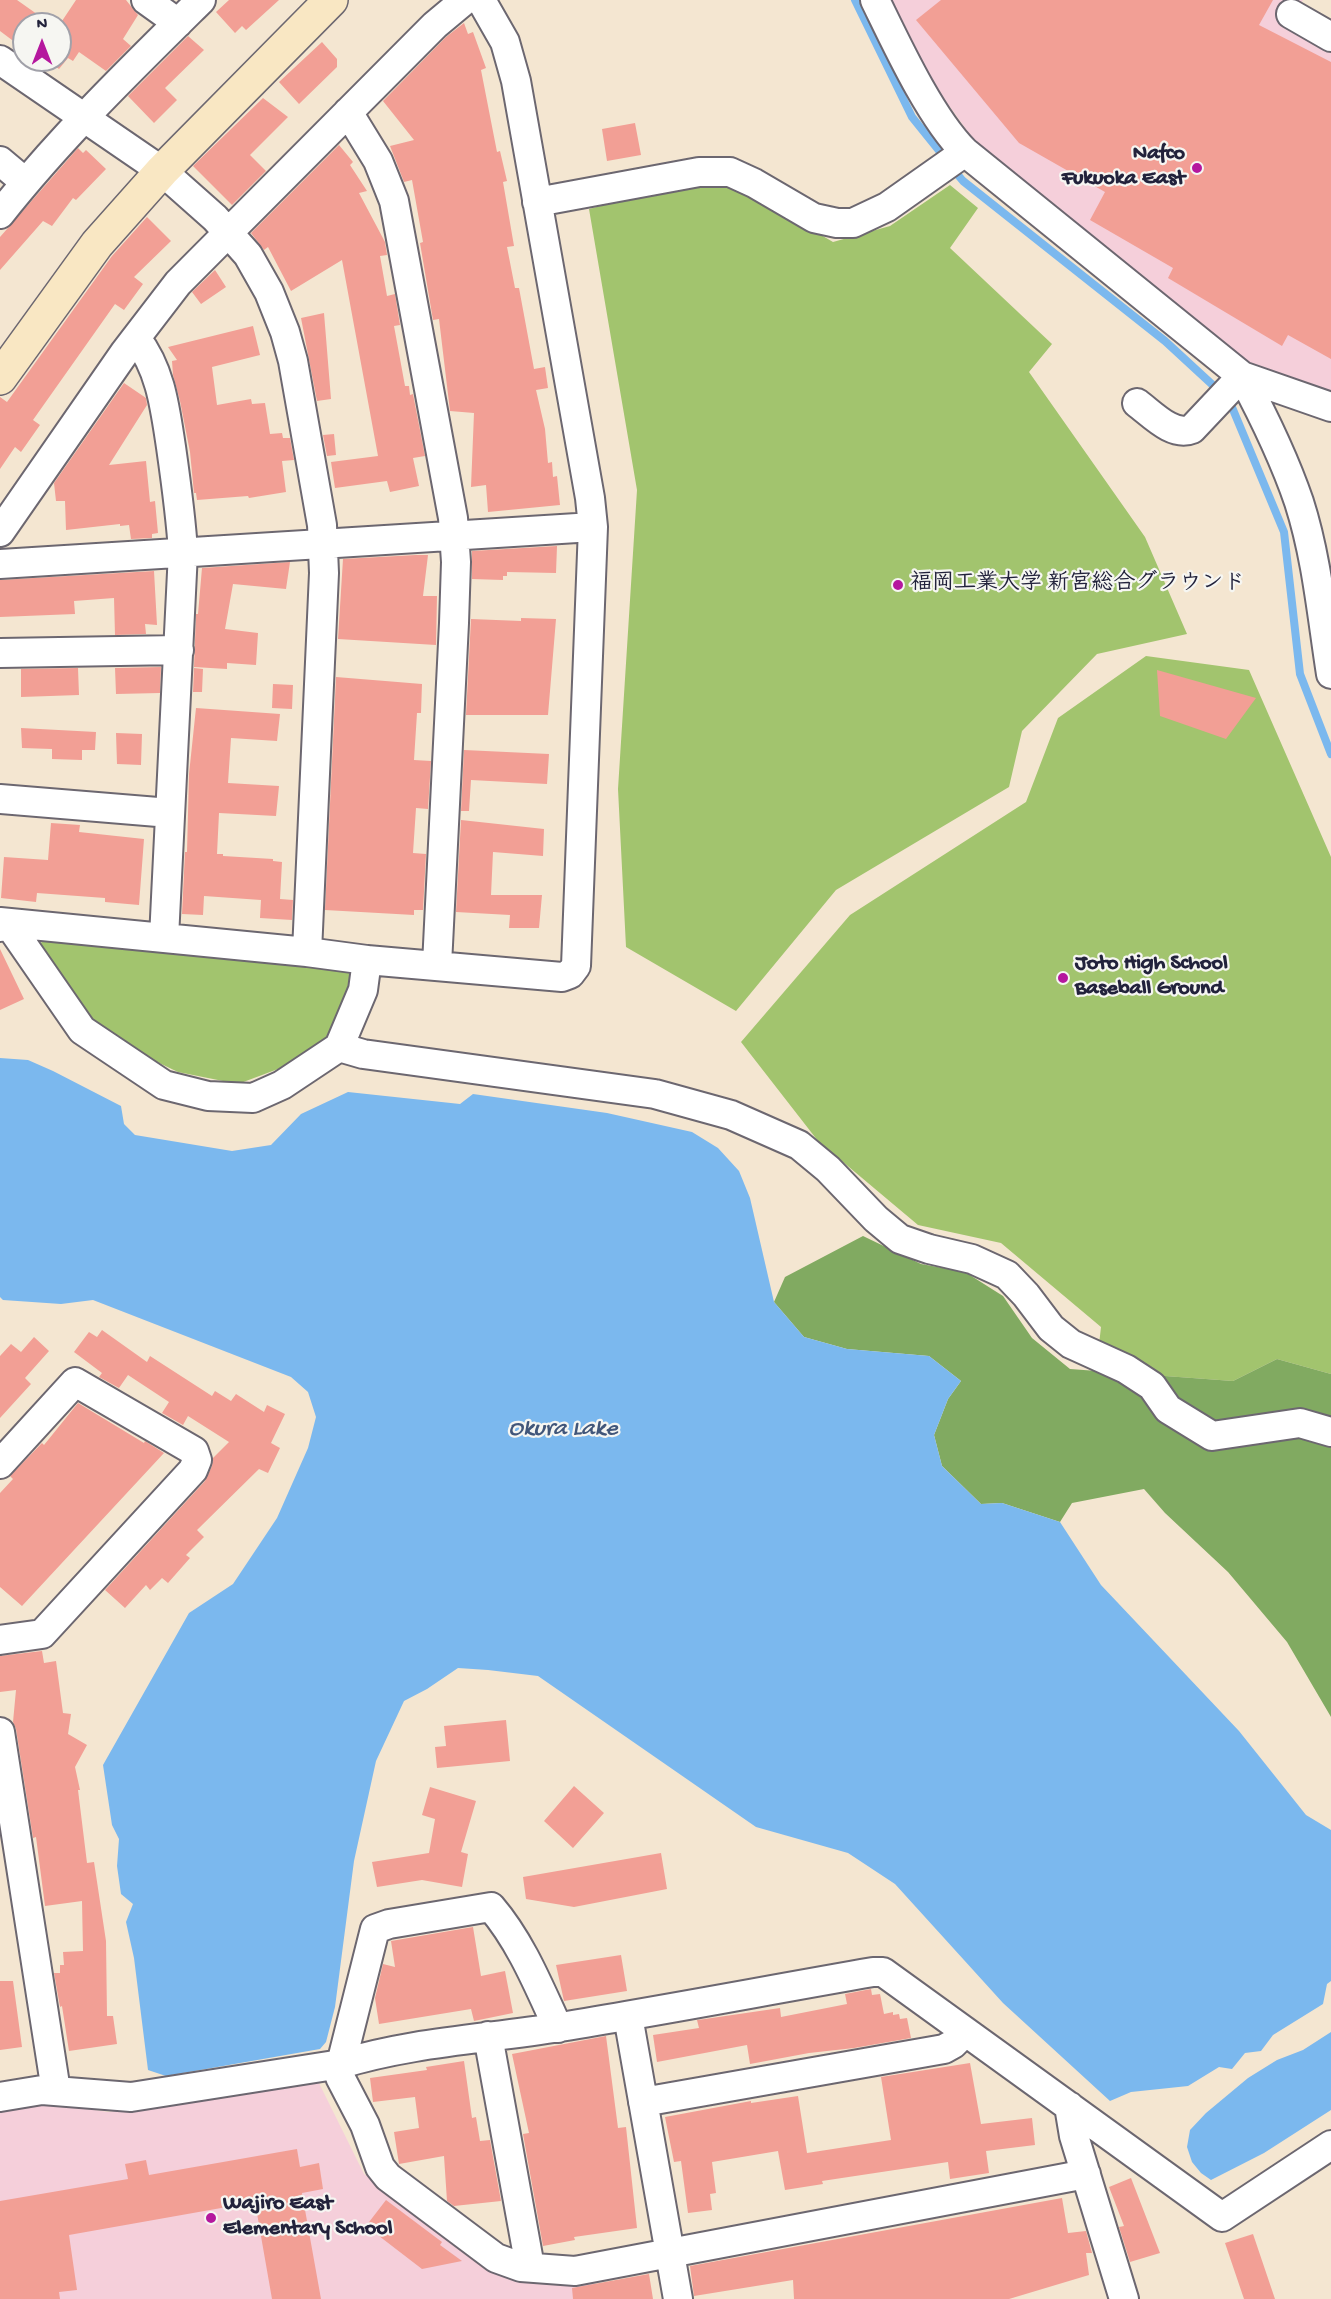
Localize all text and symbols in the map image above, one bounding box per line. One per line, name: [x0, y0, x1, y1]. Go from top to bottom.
north arrow: [12, 12, 72, 72]
text: N: [37, 16, 47, 35]
place label: Nafco Fukuoka East: [1062, 142, 1185, 194]
marker: Nafco Fukuoka East: [1190, 161, 1204, 175]
place label: 福岡工業大学 新宮総合グラウンド: [910, 572, 1245, 598]
marker: 福岡工業大学 新宮総合グラウンド: [891, 578, 905, 592]
place label: Joto High School Baseball Ground: [1075, 952, 1228, 1004]
marker: Joto High School Baseball Ground: [1056, 971, 1070, 985]
water label: Okura Lake: [508, 1416, 618, 1444]
place label: Wajiro East Elementary School: [223, 2192, 393, 2244]
marker: Wajiro East Elementary School: [204, 2211, 218, 2225]

